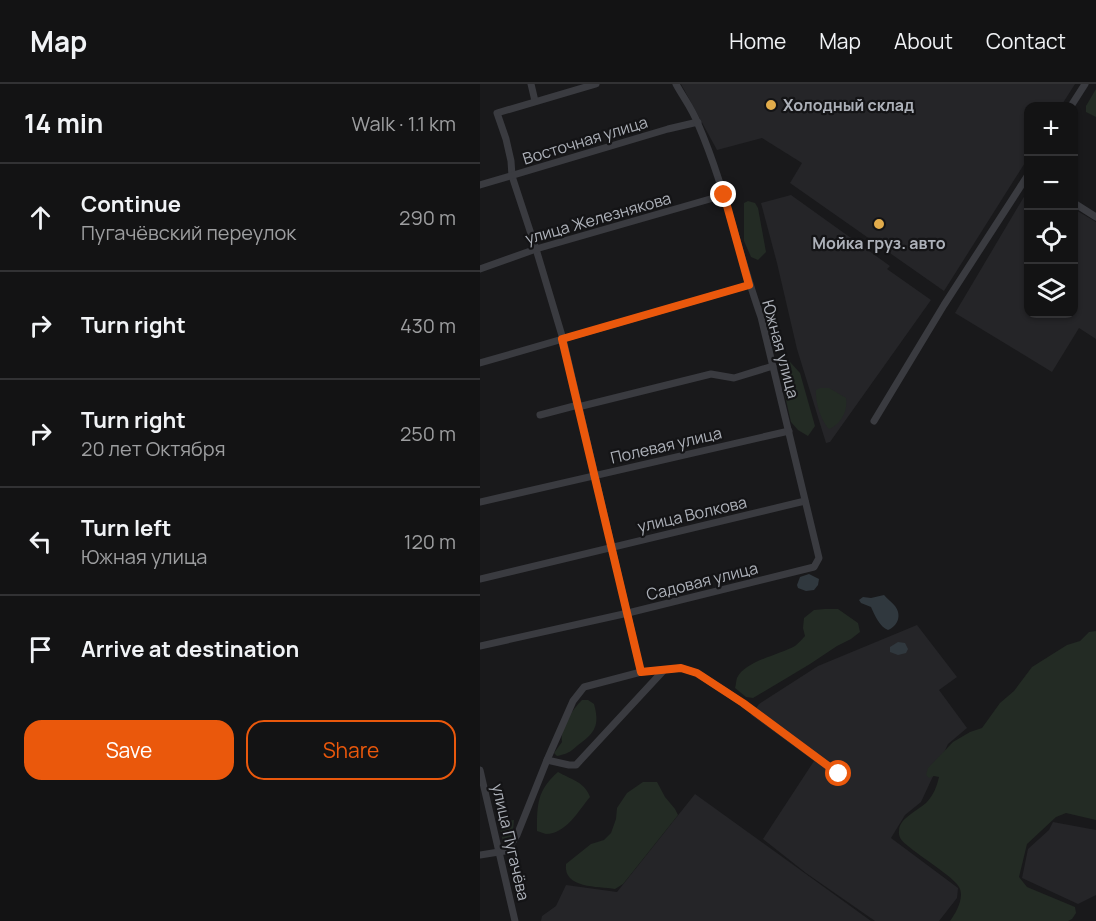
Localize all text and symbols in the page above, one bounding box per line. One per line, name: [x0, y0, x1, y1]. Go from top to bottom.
text: Map: [30, 22, 87, 60]
text: Home: [729, 27, 786, 55]
text: Map: [819, 27, 861, 55]
text: About: [894, 27, 953, 55]
text: Contact: [986, 27, 1066, 55]
place label: Холодный склад: [783, 94, 914, 116]
marker: Холодный склад: [764, 98, 778, 112]
map controls: [1024, 102, 1078, 318]
button: +: [1024, 102, 1078, 156]
text: 14 min: [24, 105, 103, 141]
text: Walk · 1.1 km: [352, 110, 456, 137]
street label: Восточная улица: [520, 111, 650, 169]
button: −: [1024, 156, 1078, 210]
route end: [710, 181, 736, 207]
street label: улица Железнякова: [522, 187, 674, 249]
text: Continue: [81, 189, 181, 219]
icon: ahead: [24, 201, 57, 234]
text: 290 m: [399, 204, 456, 231]
button: locate: [1024, 210, 1078, 264]
marker: Мойка груз. авто: [872, 217, 886, 231]
text: Пугачёвский переулок: [81, 219, 296, 246]
place label: Мойка груз. авто: [812, 232, 946, 254]
button: layers: [1024, 264, 1078, 318]
street label: Южная улица: [757, 297, 805, 401]
icon: right: [24, 309, 57, 342]
text: Turn right: [81, 310, 186, 340]
text: 430 m: [400, 312, 456, 339]
text: Turn right: [81, 405, 186, 435]
icon: right: [24, 417, 57, 450]
text: 250 m: [400, 420, 456, 447]
street label: Полевая улица: [608, 421, 724, 469]
text: 20 лет Октября: [81, 435, 226, 462]
street label: улица Волкова: [635, 491, 749, 537]
text: Turn left: [81, 513, 171, 543]
icon: left: [24, 525, 57, 558]
text: 120 m: [404, 528, 456, 555]
text: Южная улица: [81, 543, 207, 570]
street label: Садовая улица: [644, 557, 760, 605]
icon: arrive: [24, 633, 57, 666]
text: Arrive at destination: [81, 634, 299, 664]
button: Save: [24, 720, 234, 780]
button: Share: [246, 720, 456, 780]
route start: [825, 760, 851, 786]
street label: улица Пугачёва: [487, 781, 535, 903]

